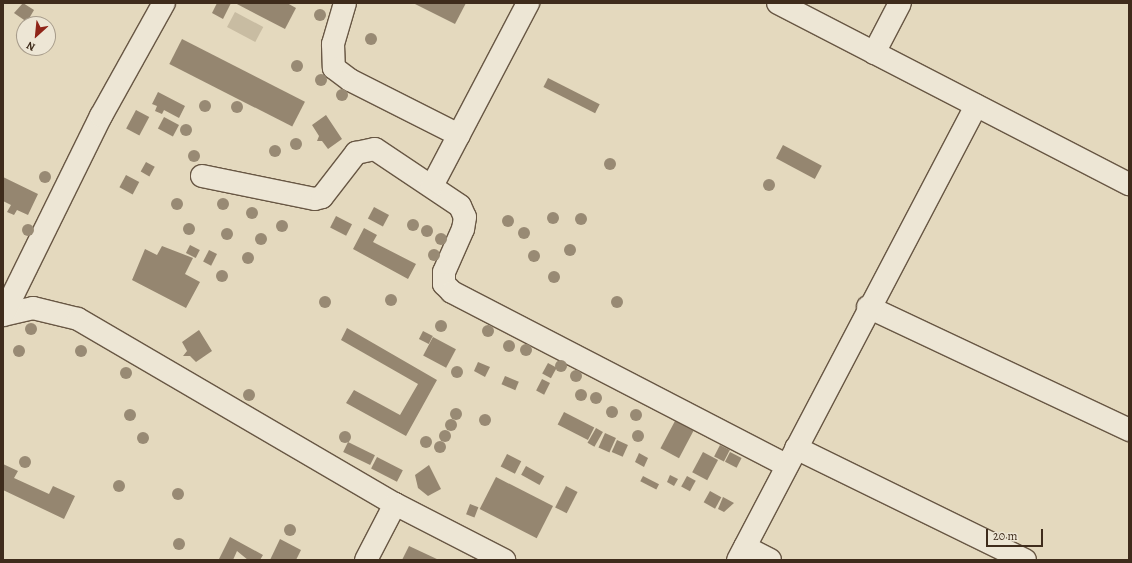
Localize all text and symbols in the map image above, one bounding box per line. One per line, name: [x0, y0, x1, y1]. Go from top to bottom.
north arrow: [16, 16, 56, 56]
text: N: [24, 38, 38, 55]
scale bar: [988, 521, 1045, 547]
text: 20 m: [993, 528, 1017, 544]

